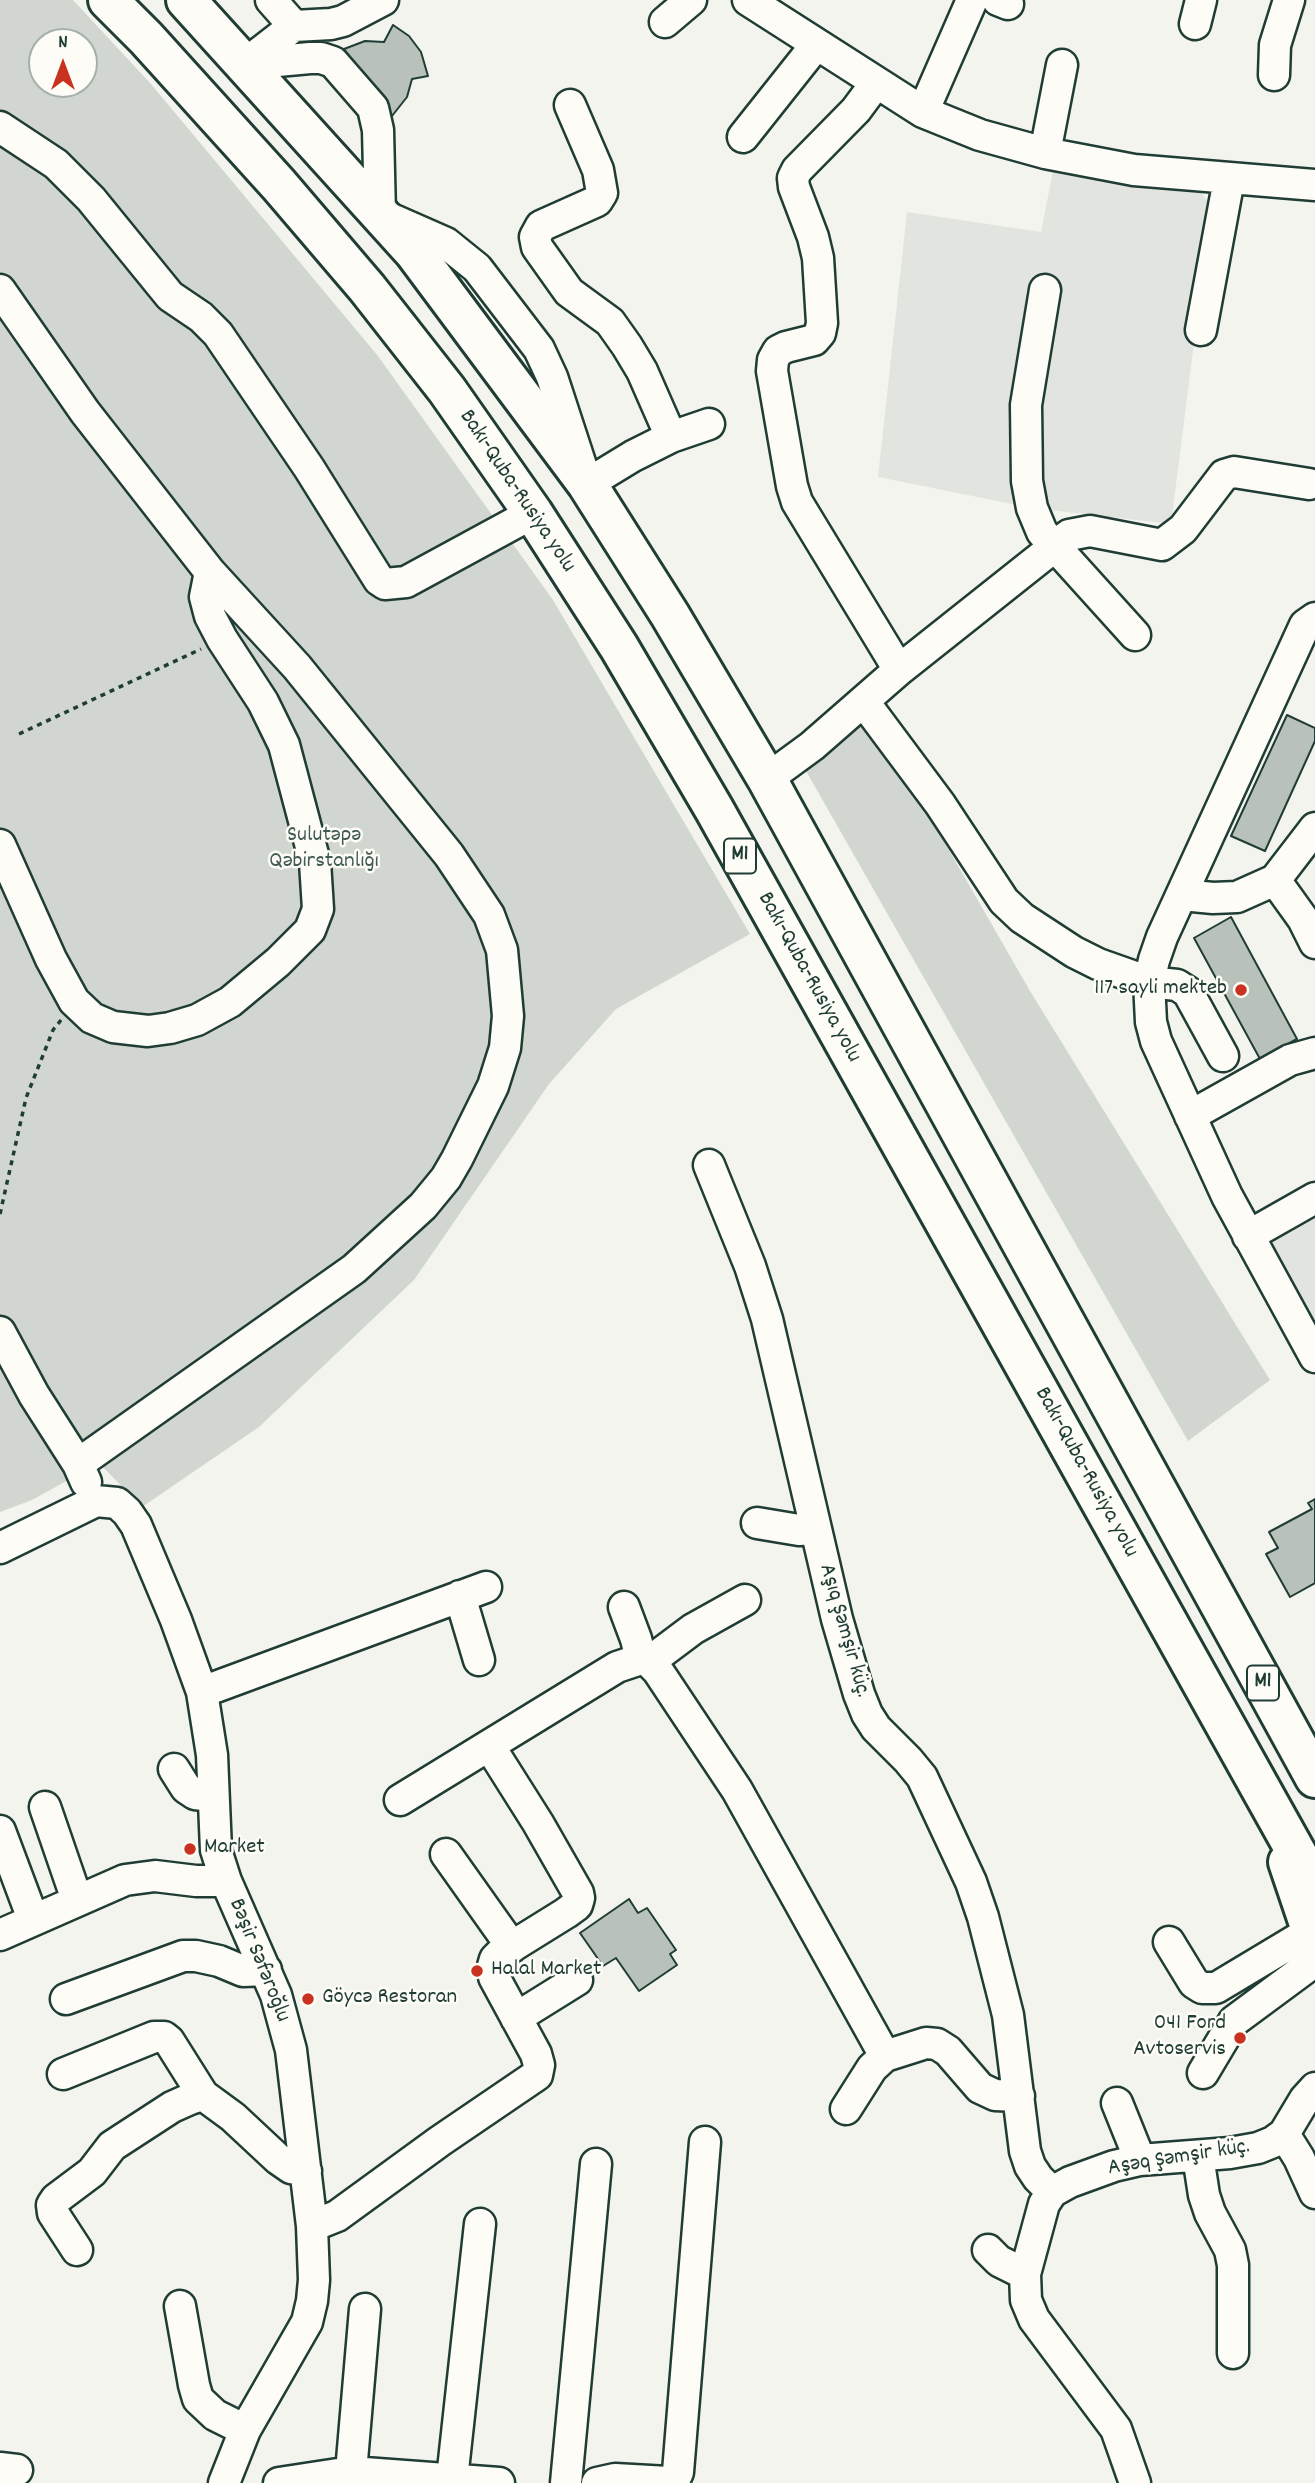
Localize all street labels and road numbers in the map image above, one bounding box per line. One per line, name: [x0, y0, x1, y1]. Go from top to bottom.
street label: Bakı-Quba-Rusiya yolu: [451, 405, 581, 579]
road number: M1: [724, 838, 756, 874]
street label: Bakı-Quba-Rusiya yolu: [750, 888, 866, 1068]
street label: Bakı-Quba-Rusiya yolu: [1027, 1383, 1143, 1563]
street label: Aşıq Şəmşir küç.: [811, 1561, 875, 1701]
road number: M1: [1247, 1666, 1279, 1700]
street label: Bəşir Səfəroğlu: [221, 1895, 295, 2027]
street label: Aşəq Şəmşir küç.: [1106, 2134, 1252, 2184]

